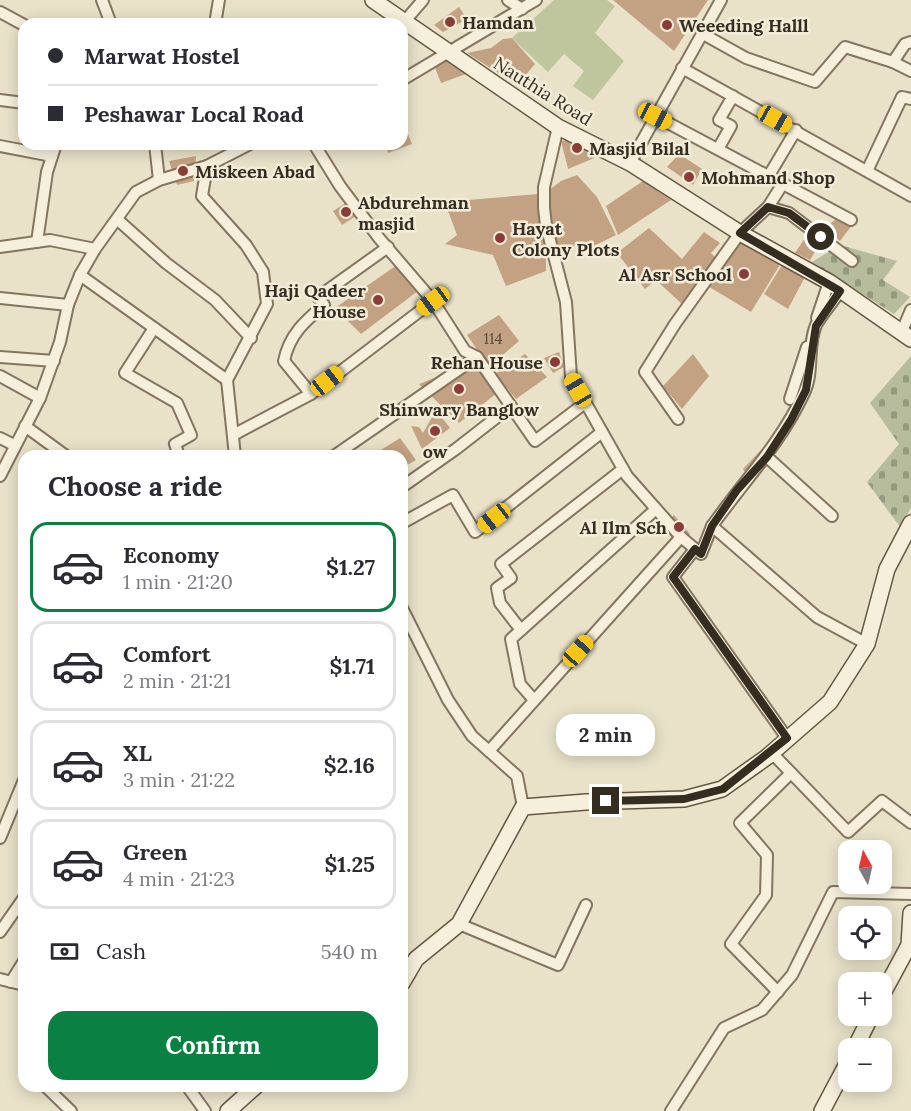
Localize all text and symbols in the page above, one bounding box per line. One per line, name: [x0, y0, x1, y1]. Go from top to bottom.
place label: Hamdan: [462, 11, 534, 34]
place label: Weeeding Halll: [679, 14, 809, 37]
marker: Hamdan: [443, 15, 457, 29]
marker: Weeeding Halll: [660, 18, 674, 32]
text: Marwat Hostel: [84, 42, 240, 70]
street label: Nauthia Road: [489, 52, 597, 131]
text: Peshawar Local Road: [84, 100, 304, 128]
car: [635, 100, 675, 132]
car: [755, 102, 795, 136]
place label: Masjid Bilal: [589, 137, 690, 160]
marker: Masjid Bilal: [570, 141, 584, 155]
place label: Miskeen Abad: [195, 160, 316, 183]
marker: Miskeen Abad: [176, 164, 190, 178]
place label: Mohmand Shop: [701, 166, 835, 189]
marker: Mohmand Shop: [682, 170, 696, 184]
place label: Abdurehman masjid: [358, 191, 470, 235]
marker: Abdurehman masjid: [339, 205, 353, 219]
place label: Hayat Colony Plots: [512, 217, 620, 261]
route start: [807, 223, 834, 250]
marker: Hayat Colony Plots: [493, 231, 507, 245]
place label: Al Asr School: [618, 263, 732, 286]
marker: Al Asr School: [737, 267, 751, 281]
place label: Haji Qadeer House: [264, 279, 366, 323]
car: [413, 283, 453, 319]
marker: Haji Qadeer House: [371, 293, 385, 307]
house number: 114: [483, 329, 503, 348]
place label: Rehan House: [431, 351, 543, 374]
marker: Rehan House: [548, 355, 562, 369]
car: [307, 363, 347, 399]
car: [561, 370, 595, 410]
marker: Shinwary Banglow: [452, 382, 466, 396]
place label: Shinwary Banglow: [379, 398, 539, 421]
marker: ow: [428, 424, 442, 438]
place label: ow: [423, 440, 448, 463]
text: Choose a ride: [48, 469, 222, 503]
car: [474, 500, 514, 536]
place label: Al Ilm Sch: [579, 516, 667, 539]
marker: Al Ilm Sch: [672, 520, 686, 534]
icon: car: [51, 540, 105, 594]
text: Economy: [123, 541, 219, 569]
text: $1.27: [326, 553, 375, 581]
text: 1 min · 21:20: [123, 569, 233, 594]
car: [559, 632, 597, 670]
icon: car: [51, 639, 105, 693]
text: Comfort: [123, 640, 211, 668]
text: $1.71: [329, 652, 375, 680]
text: 2 min · 21:21: [123, 668, 231, 693]
callout: 2 min: [556, 714, 656, 756]
text: 2 min: [579, 722, 632, 747]
icon: car: [51, 738, 105, 792]
text: XL: [123, 739, 152, 767]
text: $2.16: [324, 751, 375, 779]
text: 3 min · 21:22: [123, 767, 235, 792]
route end: [592, 787, 619, 814]
icon: car: [51, 837, 105, 891]
text: Green: [123, 838, 188, 866]
north arrow: [838, 840, 892, 894]
map controls: [838, 840, 892, 1092]
text: $1.25: [324, 850, 375, 878]
text: 4 min · 21:23: [123, 866, 235, 891]
button: locate: [838, 906, 892, 960]
icon: cash: [48, 935, 81, 968]
text: Cash: [96, 937, 146, 965]
text: 540 m: [321, 939, 378, 964]
button: +: [838, 972, 892, 1026]
button: Confirm: [48, 1011, 378, 1080]
button: −: [838, 1038, 892, 1092]

